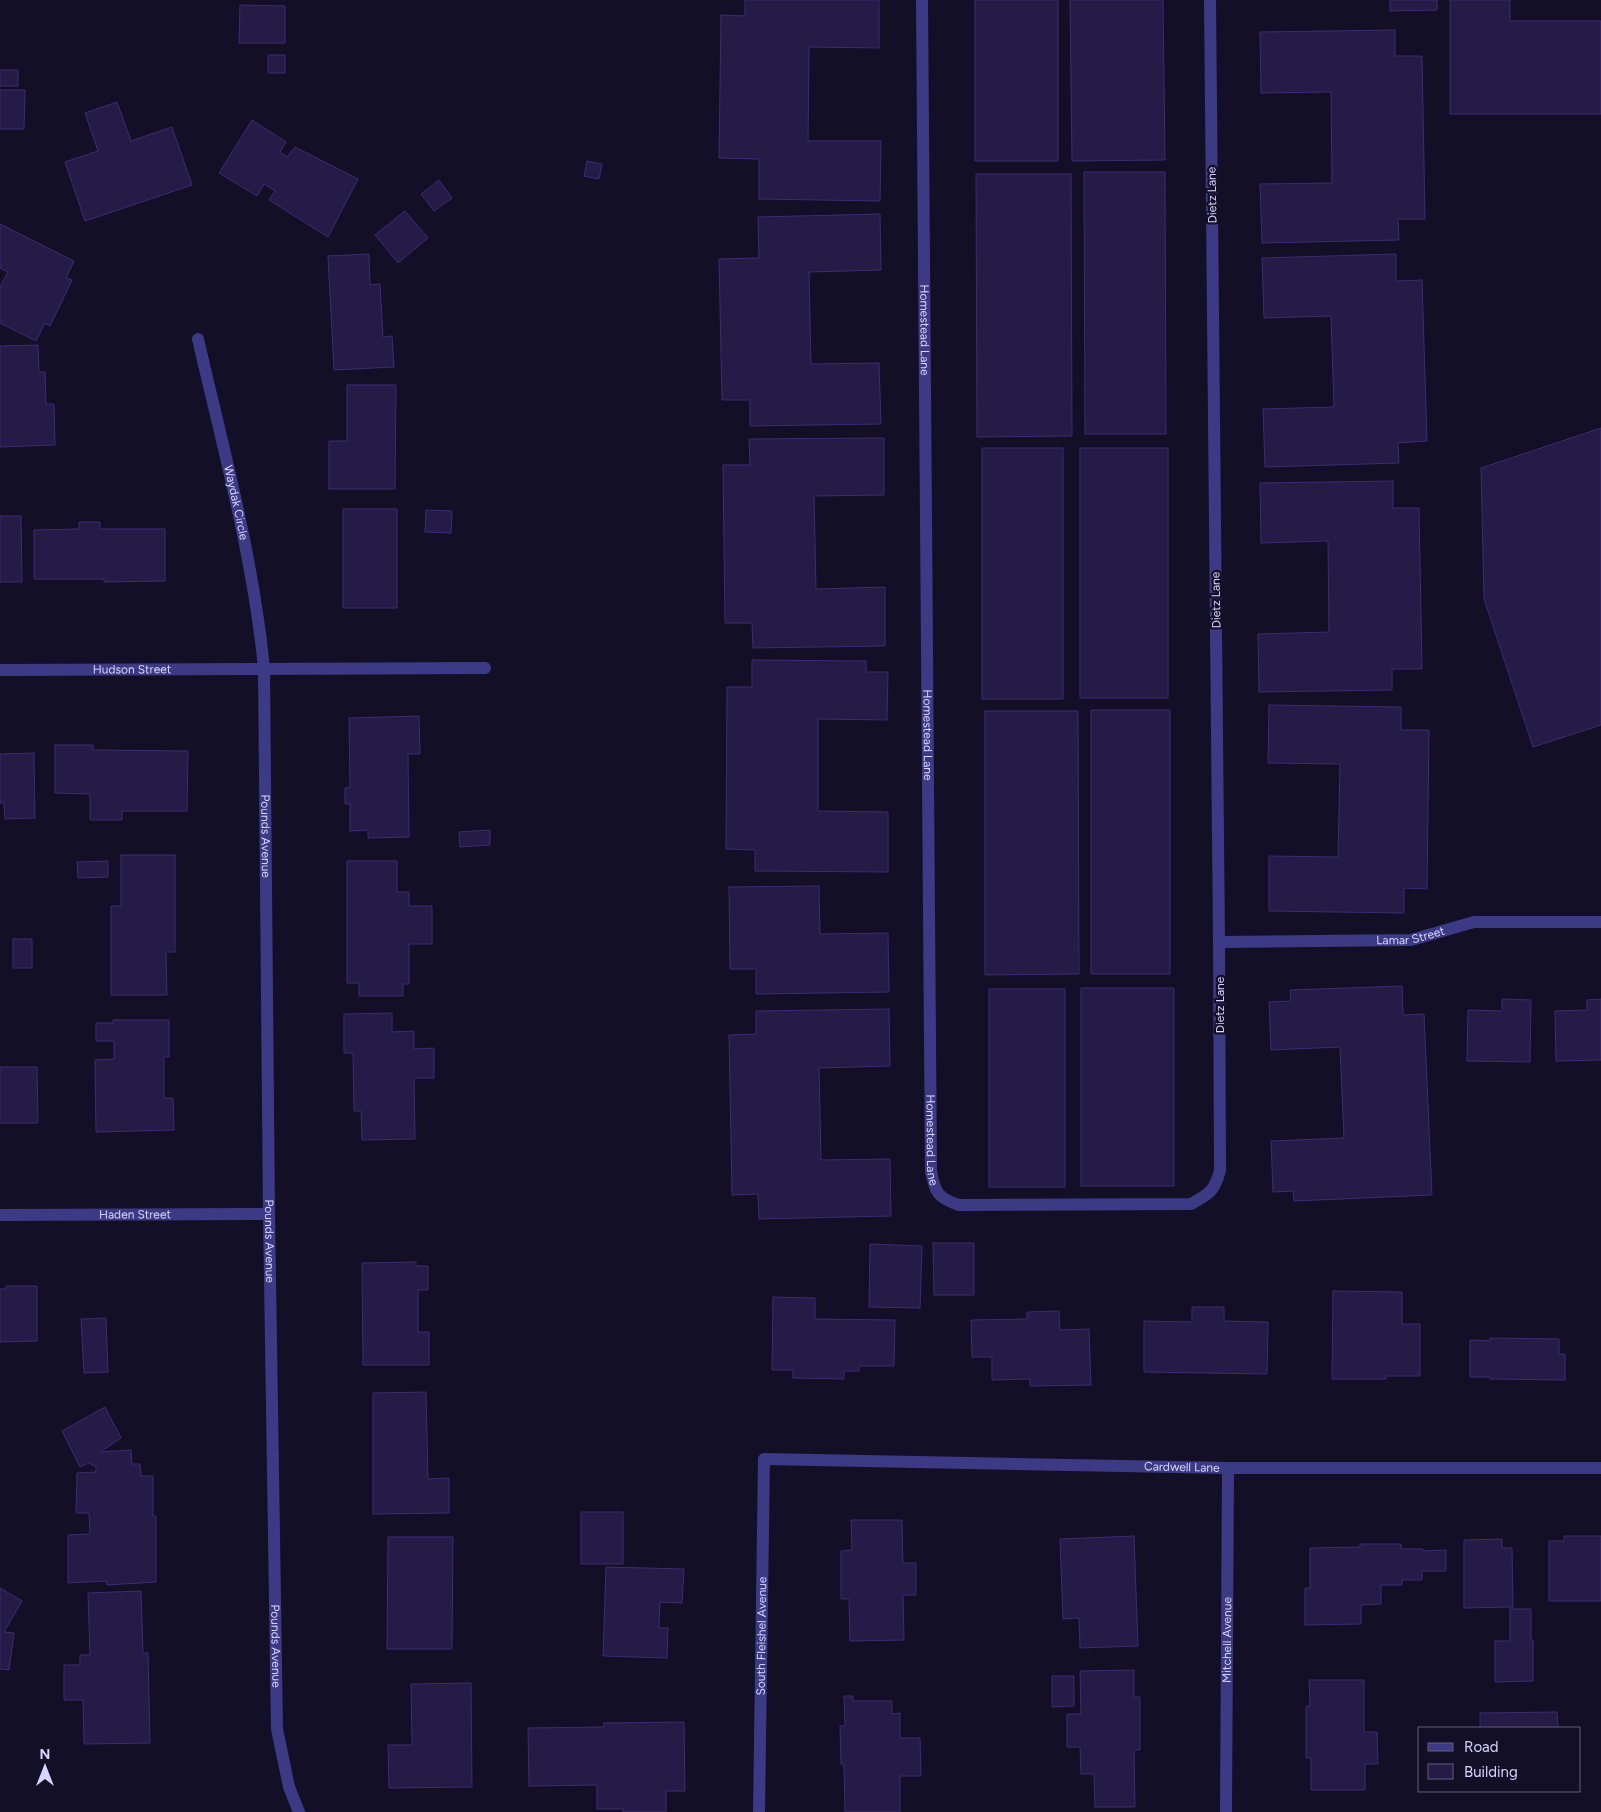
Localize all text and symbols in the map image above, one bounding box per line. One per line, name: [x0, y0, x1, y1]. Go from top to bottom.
street label: Dietz Lane: [1204, 166, 1219, 223]
street label: Homestead Lane: [917, 284, 932, 376]
street label: Waydak Circle: [221, 464, 251, 542]
street label: Dietz Lane: [1208, 571, 1223, 628]
street label: Hudson Street: [93, 662, 172, 677]
street label: Homestead Lane: [920, 689, 935, 781]
street label: Pounds Avenue: [258, 794, 273, 878]
street label: Lamar Street: [1376, 924, 1447, 947]
street label: Dietz Lane: [1213, 976, 1227, 1033]
street label: Homestead Lane: [923, 1094, 941, 1188]
street label: Pounds Avenue: [262, 1199, 277, 1283]
street label: Haden Street: [99, 1207, 172, 1222]
street label: Cardwell Lane: [1144, 1459, 1220, 1475]
street label: South Fleishel Avenue: [754, 1576, 769, 1696]
street label: Mitchell Avenue: [1220, 1596, 1234, 1683]
street label: Pounds Avenue: [268, 1604, 283, 1688]
legend: [1418, 1727, 1581, 1792]
text: Road: [1464, 1738, 1499, 1756]
north arrow: [20, 1742, 70, 1792]
text: N: [40, 1746, 50, 1763]
text: Building: [1464, 1763, 1518, 1781]

